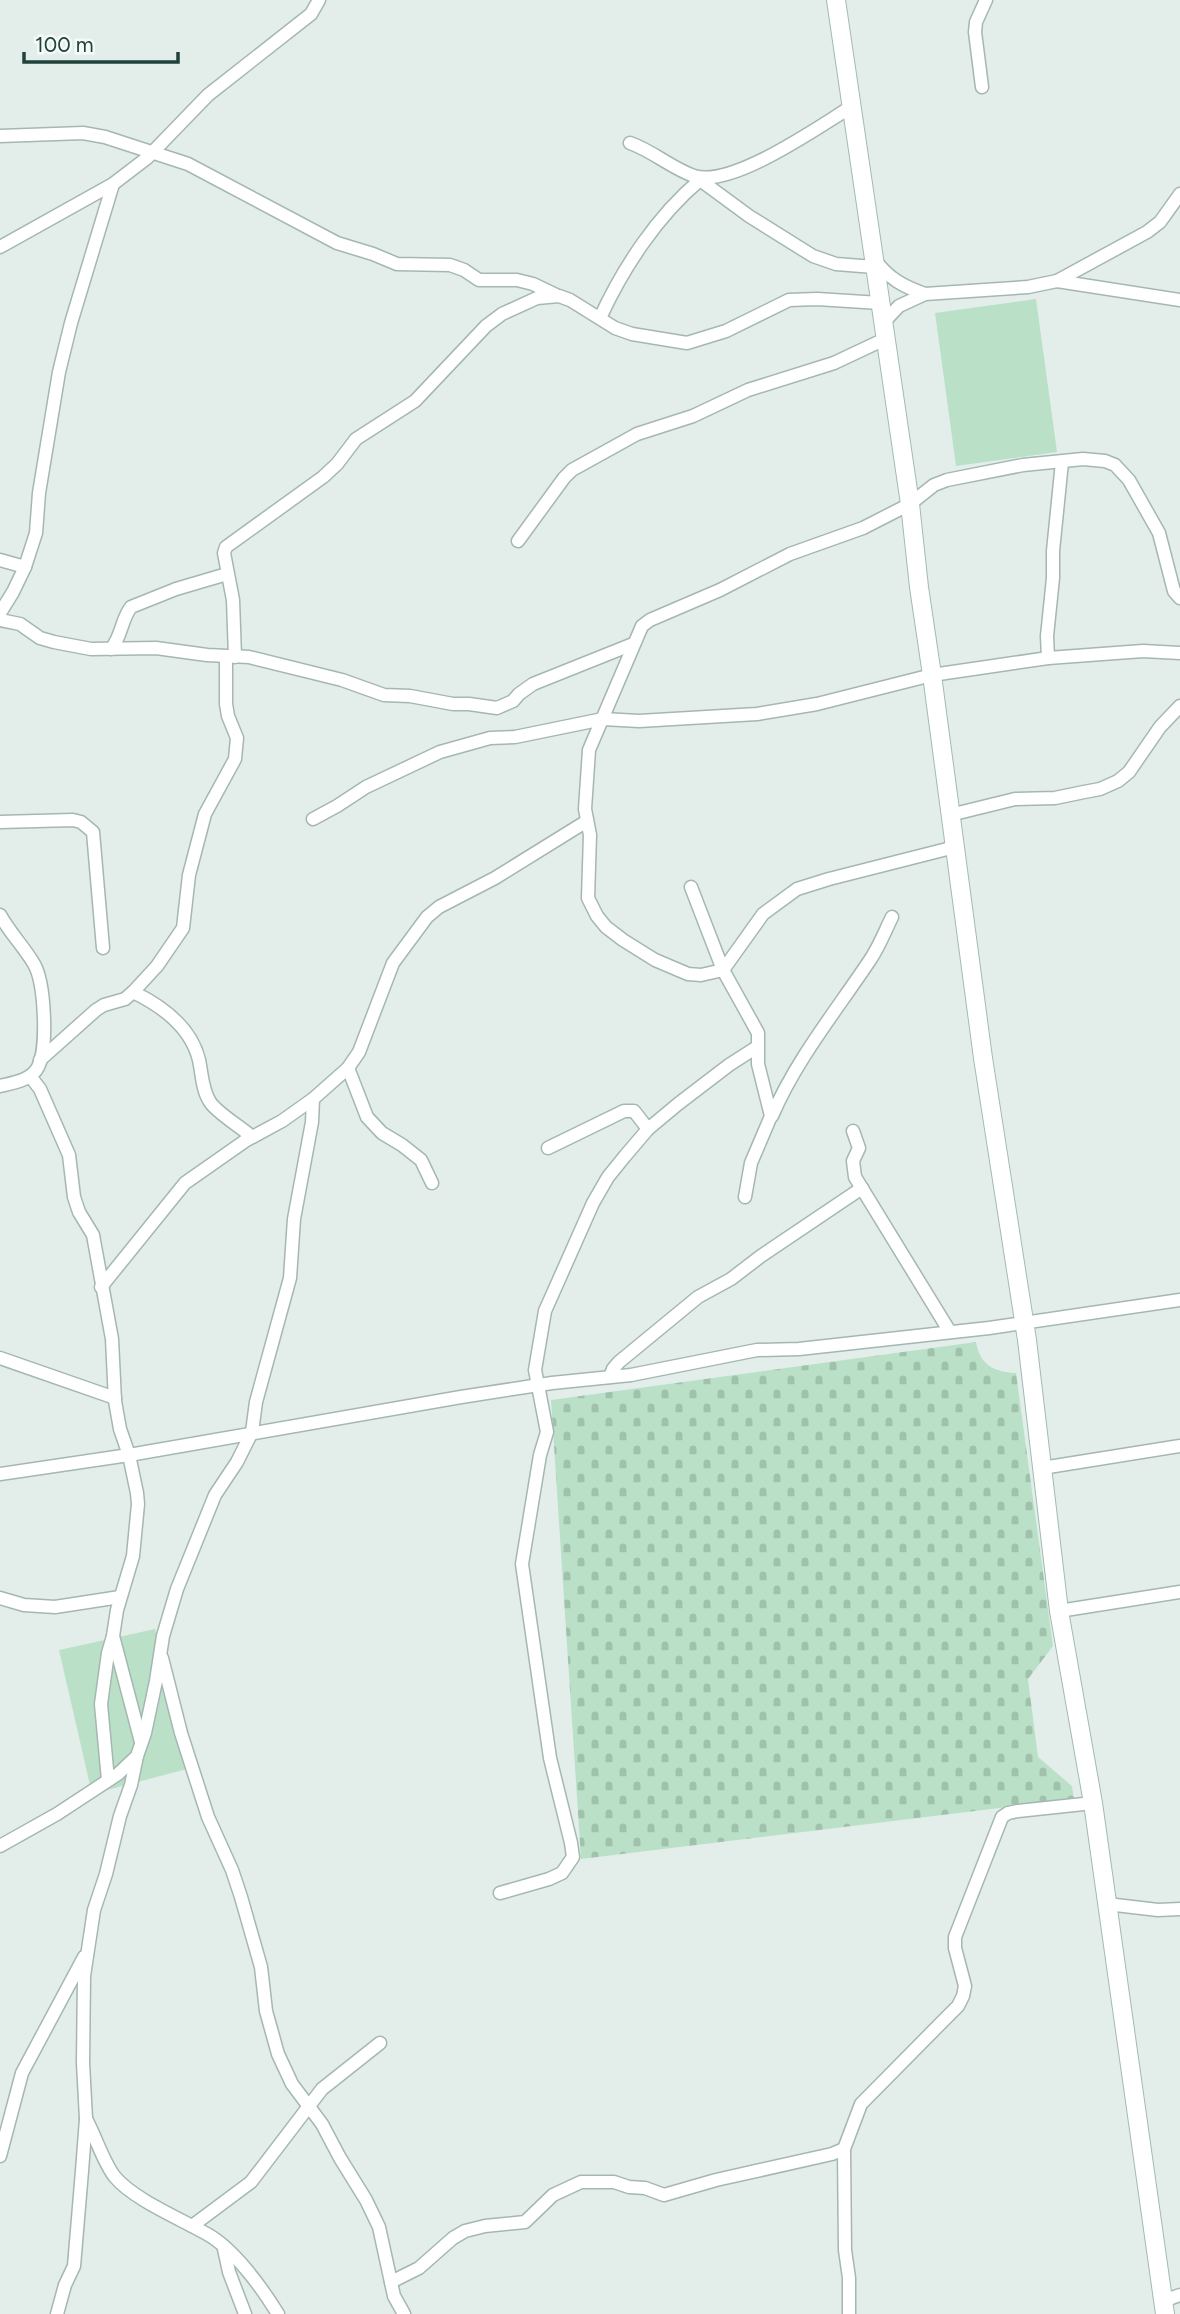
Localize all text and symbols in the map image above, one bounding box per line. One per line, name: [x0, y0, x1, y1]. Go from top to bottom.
scale bar: [24, 21, 178, 65]
text: 100 m: [35, 32, 94, 57]

